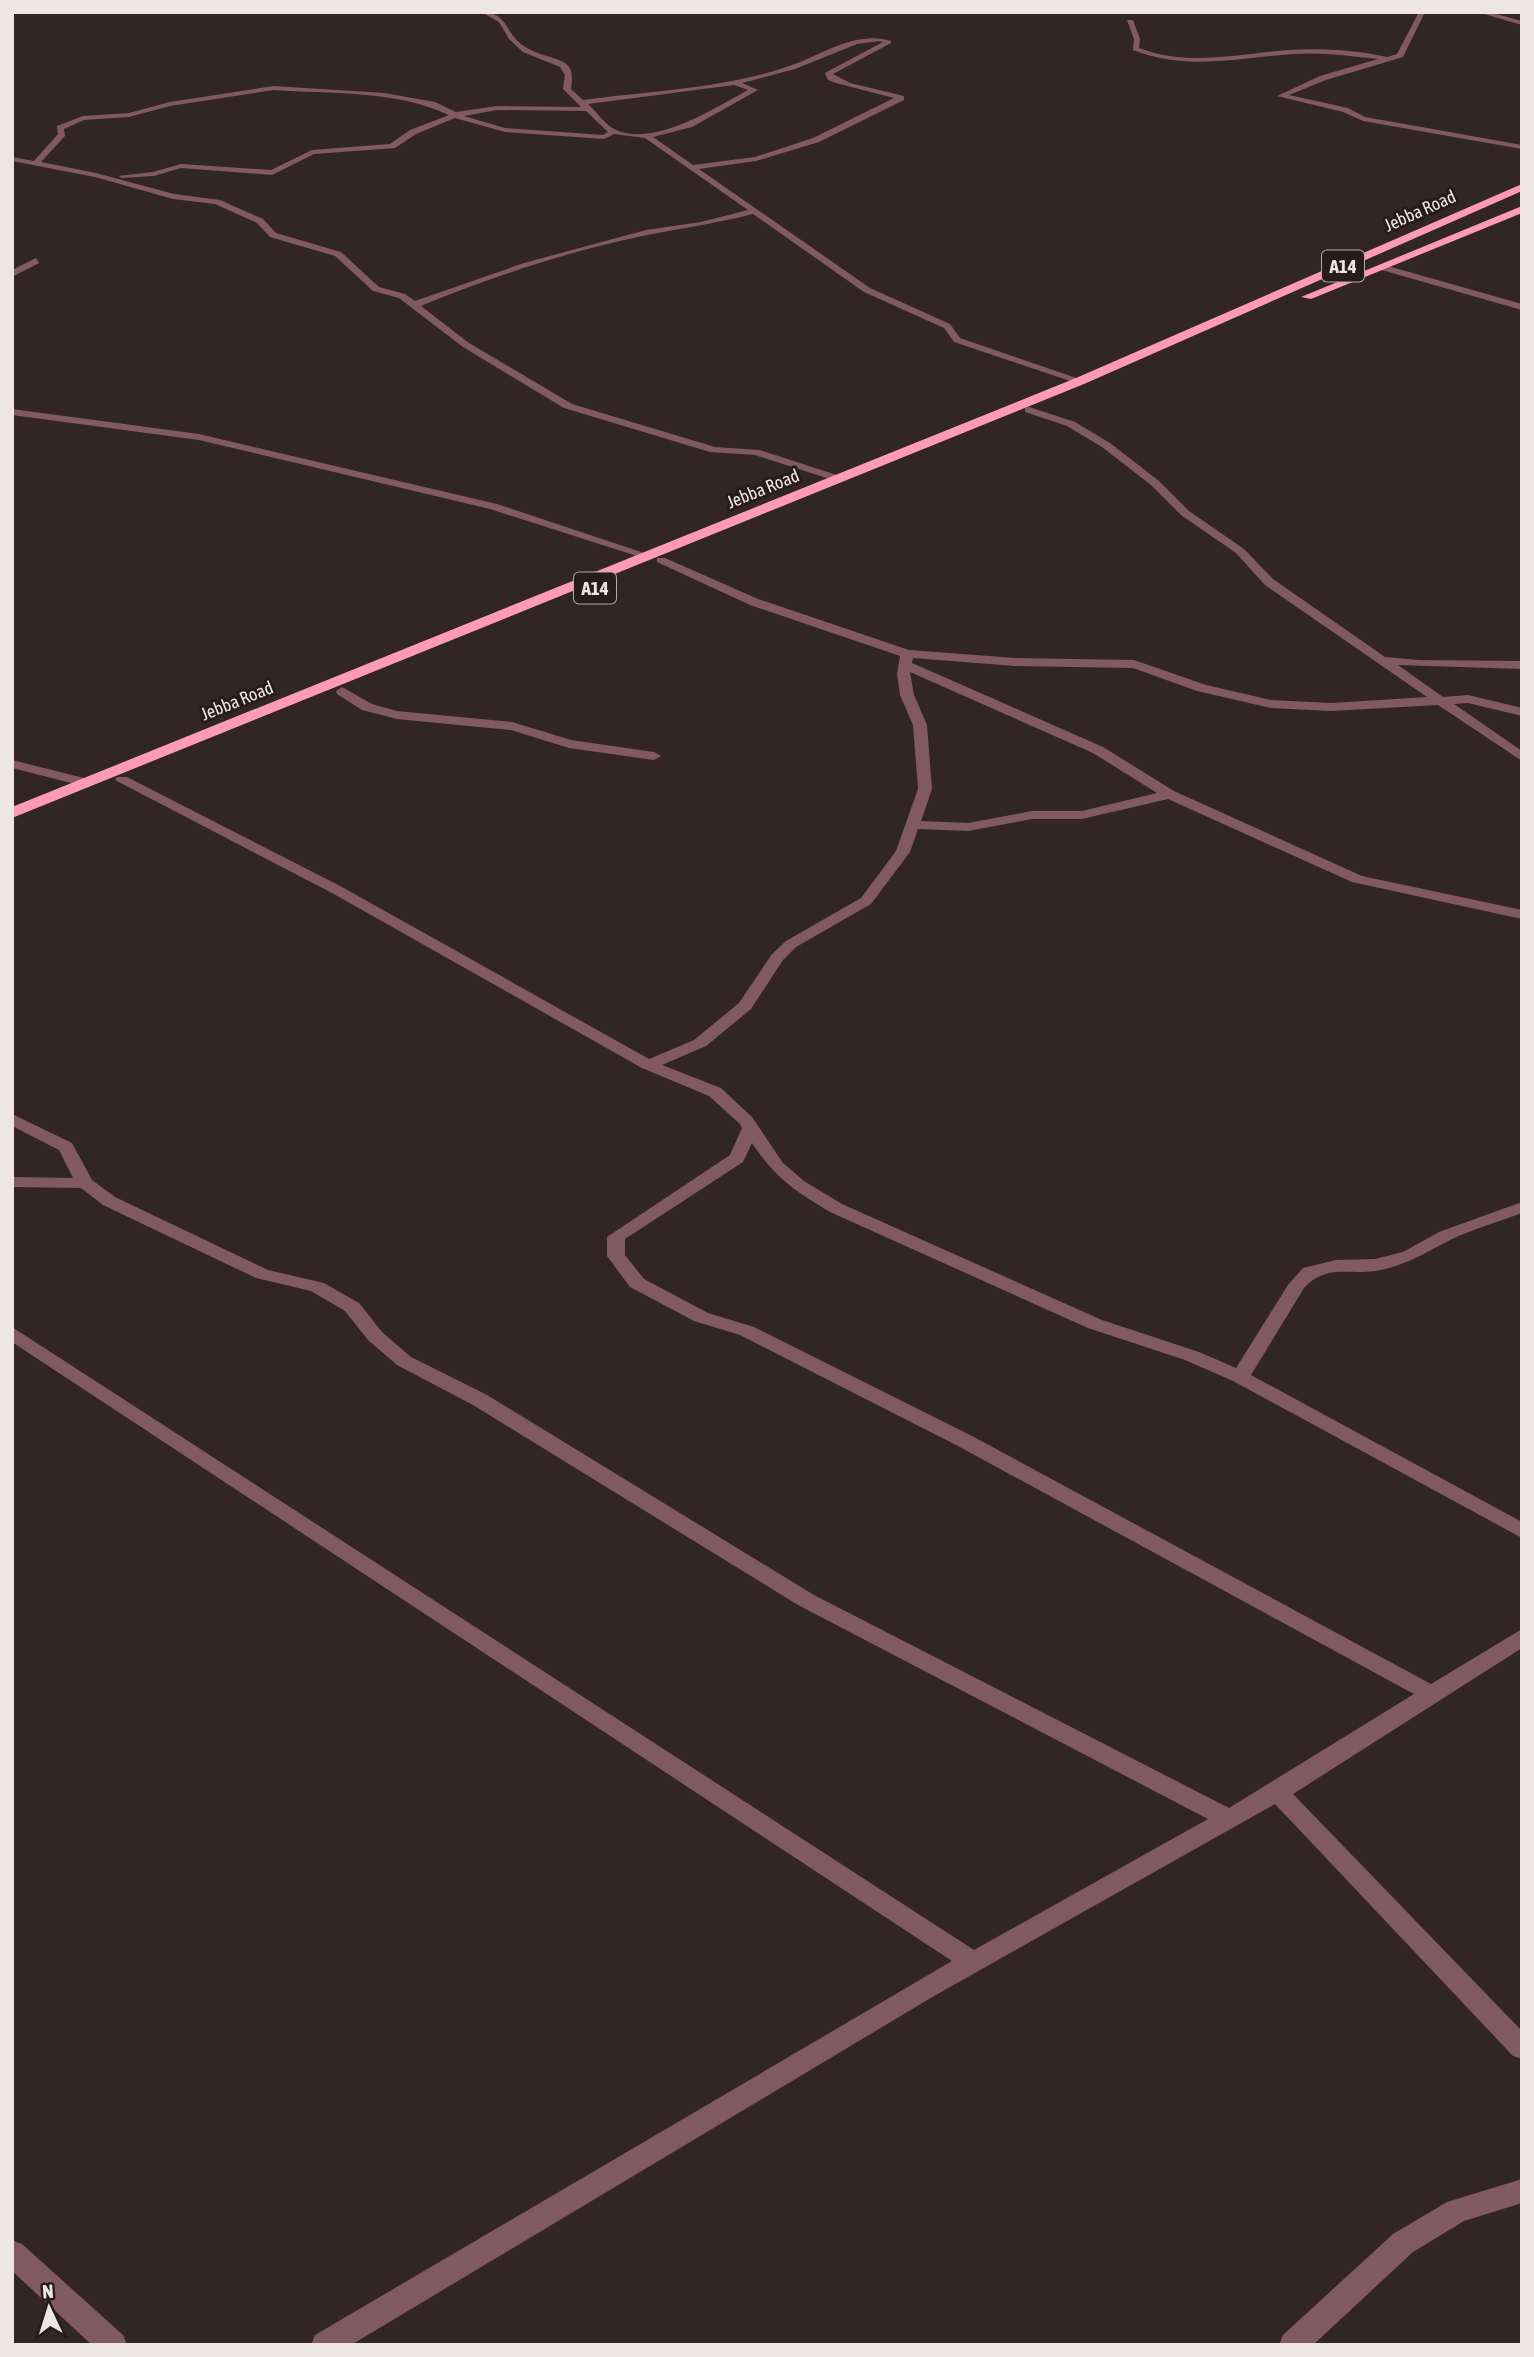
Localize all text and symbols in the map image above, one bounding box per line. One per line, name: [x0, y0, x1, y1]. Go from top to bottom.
street label: Jebba Road: [1381, 185, 1459, 236]
road number: A14: [1322, 250, 1364, 282]
street label: Jebba Road: [724, 465, 802, 513]
road number: A14: [574, 572, 616, 604]
street label: Jebba Road: [198, 677, 276, 725]
north arrow: [14, 2273, 84, 2343]
text: N: [41, 2280, 54, 2302]

